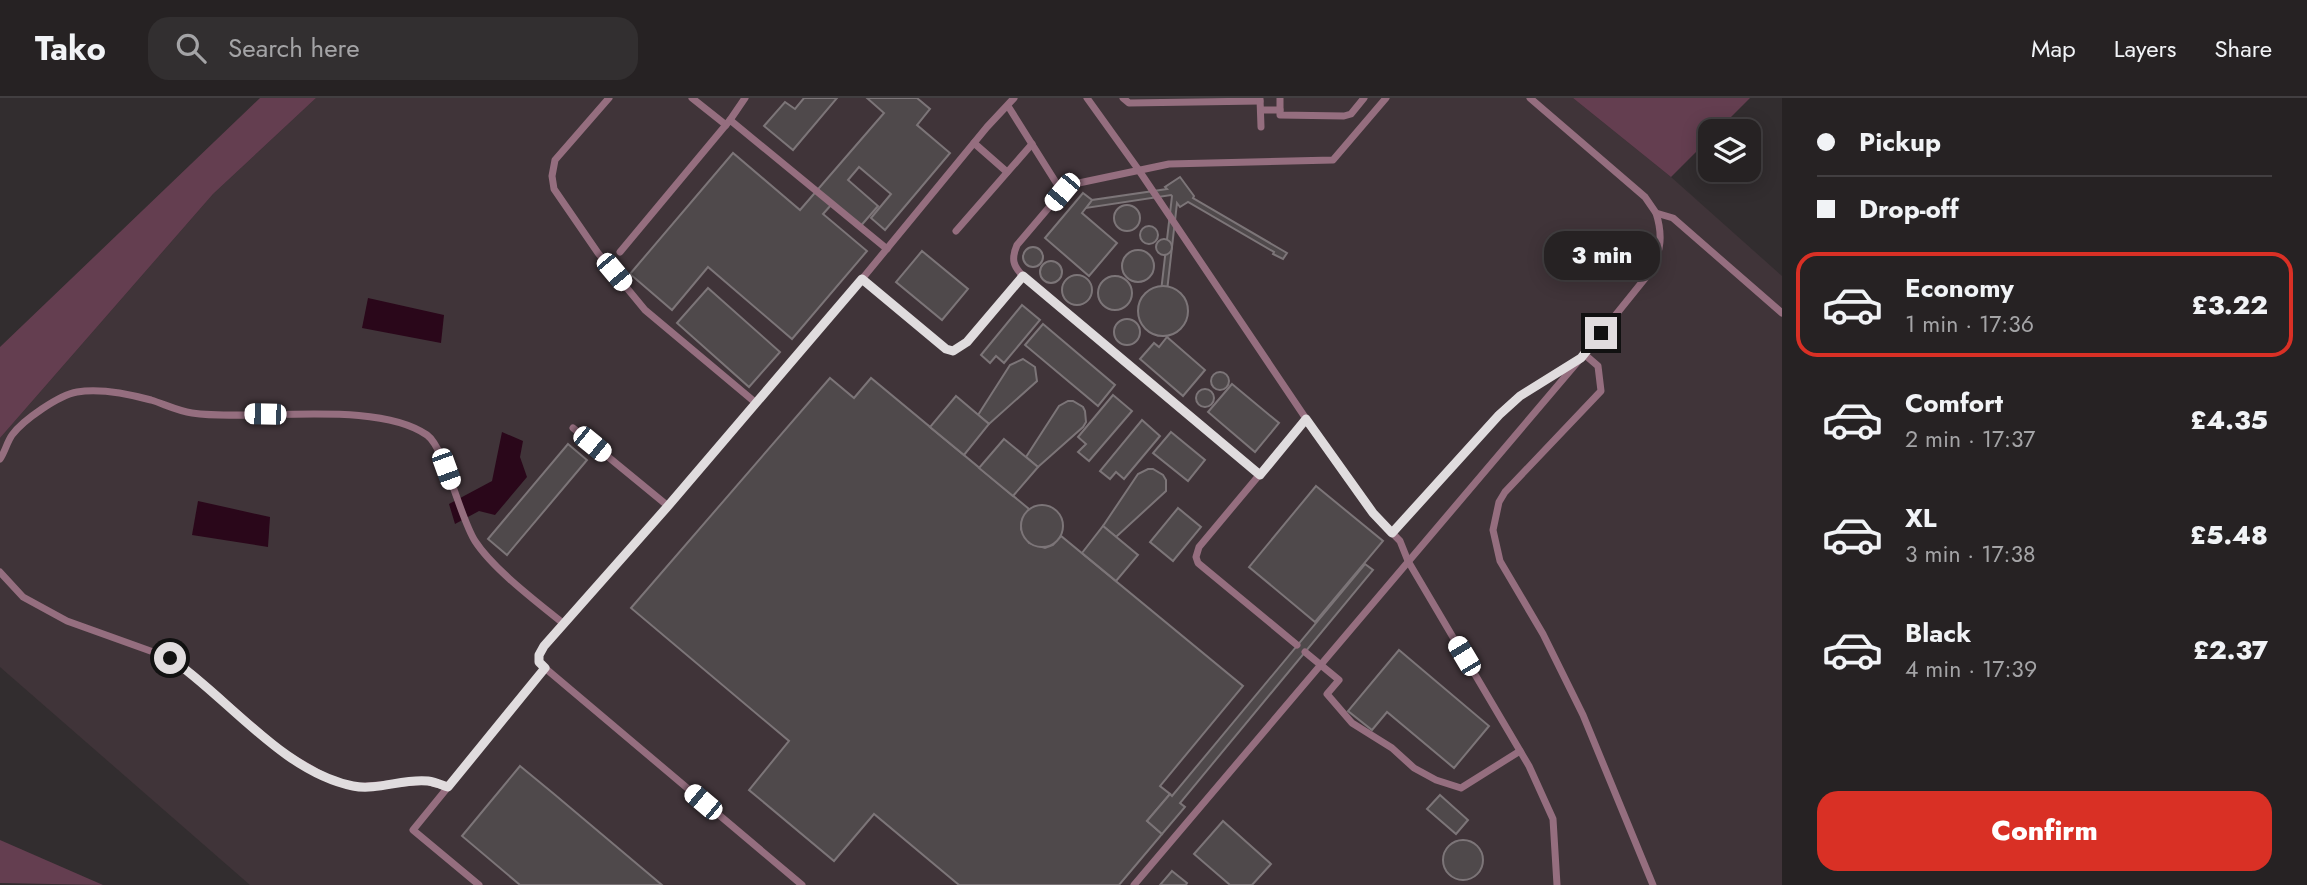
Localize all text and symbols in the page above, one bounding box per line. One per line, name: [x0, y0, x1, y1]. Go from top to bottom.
search box: [148, 17, 638, 80]
text: Tako: [35, 25, 106, 72]
icon: search: [172, 29, 210, 67]
text: Search here: [228, 29, 360, 67]
text: Map: [2031, 31, 2076, 66]
text: Layers: [2114, 31, 2176, 66]
text: Share: [2214, 31, 2272, 66]
map controls: [1698, 119, 1761, 182]
button: layers: [1698, 119, 1761, 182]
text: Pickup: [1859, 123, 1941, 161]
car: [1041, 169, 1084, 215]
text: Drop-off: [1859, 190, 1959, 228]
callout: 3 min: [1543, 232, 1659, 280]
text: 3 min: [1572, 238, 1632, 272]
car: [593, 249, 636, 295]
text: Economy: [1905, 269, 2014, 307]
icon: car: [1821, 273, 1884, 336]
text: £3.22: [2192, 286, 2268, 324]
text: 1 min · 17:36: [1905, 307, 2034, 341]
route end: [1585, 317, 1617, 349]
text: Comfort: [1905, 384, 2003, 422]
icon: car: [1821, 388, 1884, 451]
text: £4.35: [2190, 401, 2268, 439]
car: [244, 403, 287, 425]
text: 2 min · 17:37: [1905, 422, 2035, 456]
car: [570, 423, 615, 465]
car: [429, 446, 464, 492]
text: XL: [1905, 499, 1937, 537]
icon: car: [1821, 503, 1884, 566]
text: £5.48: [2190, 516, 2268, 554]
text: 3 min · 17:38: [1905, 537, 2036, 571]
text: Black: [1905, 614, 1971, 652]
icon: car: [1821, 618, 1884, 681]
text: £2.37: [2193, 631, 2268, 669]
car: [1445, 633, 1484, 679]
route start: [154, 642, 186, 674]
text: 4 min · 17:39: [1905, 652, 2037, 686]
car: [681, 780, 726, 824]
button: Confirm: [1817, 791, 2272, 871]

